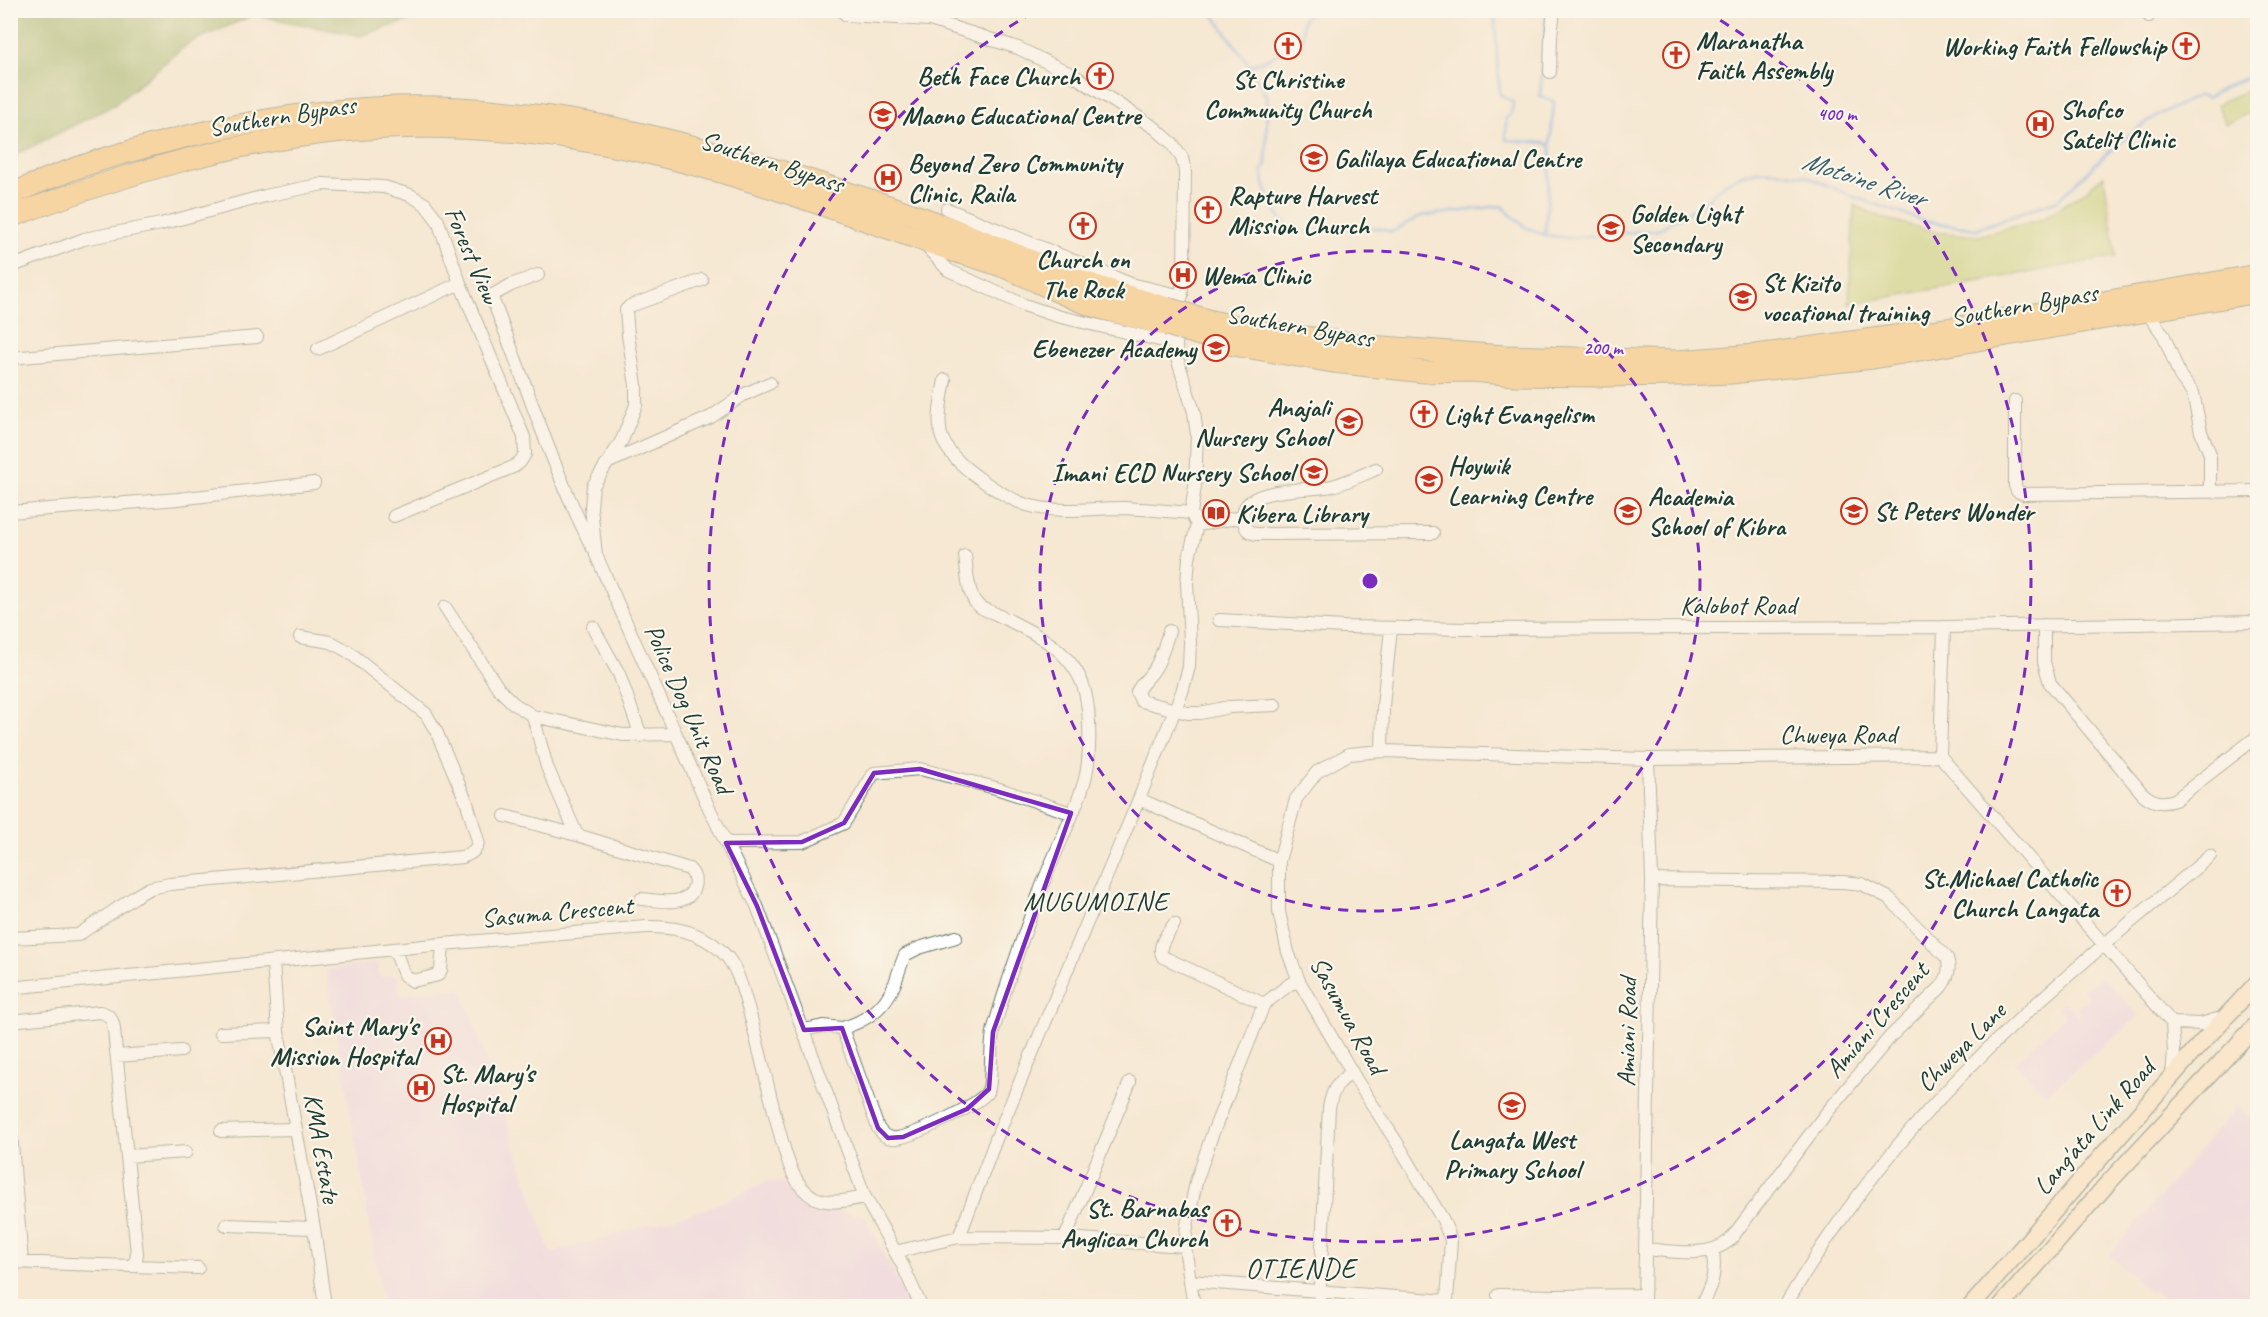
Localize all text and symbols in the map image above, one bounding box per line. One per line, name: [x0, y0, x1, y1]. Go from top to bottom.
place label: Maranatha Faith Assembly: [1696, 24, 1834, 87]
place label: Working Faith Fellowship: [1943, 30, 2168, 63]
church icon: St Christine Community Church: [1273, 31, 1303, 61]
church icon: Working Faith Fellowship: [2171, 31, 2201, 61]
church icon: Maranatha Faith Assembly: [1661, 40, 1691, 70]
place label: Beth Face Church: [917, 60, 1082, 93]
church icon: Beth Face Church: [1085, 61, 1115, 91]
place label: St Christine Community Church: [1204, 63, 1373, 126]
street label: Southern Bypass: [206, 88, 360, 144]
place label: Shofco Satelit Clinic: [2060, 93, 2176, 156]
place label: Maono Educational Centre: [902, 99, 1143, 132]
school or university icon: Maono Educational Centre: [868, 100, 898, 130]
text: 400 m: [1818, 103, 1858, 125]
hospital icon: Shofco Satelit Clinic: [2025, 109, 2055, 139]
street label: Southern Bypass: [696, 123, 850, 201]
place label: Galilaya Educational Centre: [1334, 142, 1583, 175]
school or university icon: Galilaya Educational Centre: [1299, 143, 1329, 173]
water label: Motoine River: [1798, 143, 1935, 216]
place label: Beyond Zero Community Clinic, Raila: [908, 147, 1125, 210]
hospital icon: Beyond Zero Community Clinic, Raila: [873, 163, 903, 193]
place label: Rapture Harvest Mission Church: [1228, 179, 1379, 242]
church icon: Rapture Harvest Mission Church: [1193, 195, 1223, 225]
place label: Golden Light Secondary: [1630, 197, 1745, 260]
street label: Forest View: [437, 202, 508, 311]
church icon: Church on The Rock: [1068, 211, 1098, 241]
school or university icon: Golden Light Secondary: [1596, 213, 1626, 243]
place label: Church on The Rock: [1036, 243, 1131, 306]
place label: Wema Clinic: [1202, 259, 1312, 292]
hospital icon: Wema Clinic: [1168, 260, 1198, 290]
place label: St Kizito vocational training: [1762, 266, 1932, 329]
street label: Southern Bypass: [1948, 275, 2102, 334]
school or university icon: St Kizito vocational training: [1728, 282, 1758, 312]
street label: Southern Bypass: [1224, 297, 1378, 356]
place label: Ebenezer Academy: [1032, 332, 1198, 365]
school or university icon: Ebenezer Academy: [1201, 333, 1231, 363]
text: 200 m: [1584, 337, 1624, 359]
place label: Anajali Nursery School: [1195, 391, 1335, 454]
place label: Light Evangelism: [1444, 398, 1595, 431]
church icon: Light Evangelism: [1409, 399, 1439, 429]
school or university icon: Anajali Nursery School: [1334, 407, 1364, 437]
place label: Hoywik Learning Centre: [1448, 449, 1594, 512]
place label: Imani ECD Nursery School: [1051, 456, 1299, 489]
school or university icon: Imani ECD Nursery School: [1299, 457, 1329, 487]
school or university icon: Hoywik Learning Centre: [1414, 465, 1444, 495]
place label: Academia School of Kibra: [1648, 480, 1788, 543]
place label: St Peters Wonder: [1874, 495, 2036, 528]
school or university icon: Academia School of Kibra: [1613, 496, 1643, 526]
school or university icon: St Peters Wonder: [1839, 496, 1869, 526]
place label: Kibera Library: [1236, 497, 1371, 530]
library icon: Kibera Library: [1201, 498, 1231, 528]
centre of rings: [1360, 571, 1380, 591]
street label: Kalobot Road: [1680, 589, 1800, 622]
street label: Police Dog Unit Road: [637, 619, 743, 802]
street label: Chweya Road: [1780, 718, 1900, 751]
place label: St.Michael Catholic Church Langata: [1922, 862, 2100, 925]
church icon: St.Michael Catholic Church Langata: [2102, 878, 2132, 908]
district label: MUGUMOINE: [1023, 884, 1171, 918]
street label: Sasuma Crescent: [480, 889, 636, 935]
street label: Sasumua Road: [1302, 951, 1396, 1083]
street label: Amiani Crescent: [1818, 954, 1938, 1085]
street label: Amiani Road: [1610, 973, 1645, 1087]
street label: Chweya Lane: [1909, 993, 2015, 1099]
place label: Saint Mary's Mission Hospital: [270, 1010, 423, 1073]
hospital icon: Saint Mary's Mission Hospital: [423, 1026, 453, 1056]
street label: Lang'ata Link Road: [2026, 1049, 2164, 1202]
place label: St. Mary's Hospital: [440, 1057, 537, 1120]
hospital icon: St. Mary's Hospital: [406, 1073, 436, 1103]
street label: KMA Estate: [296, 1091, 348, 1207]
school or university icon: Langata West Primary School: [1497, 1091, 1527, 1121]
place label: Langata West Primary School: [1444, 1123, 1585, 1186]
place label: St. Barnabas Anglican Church: [1061, 1192, 1211, 1255]
church icon: St. Barnabas Anglican Church: [1212, 1208, 1242, 1238]
district label: OTIENDE: [1246, 1251, 1358, 1286]

